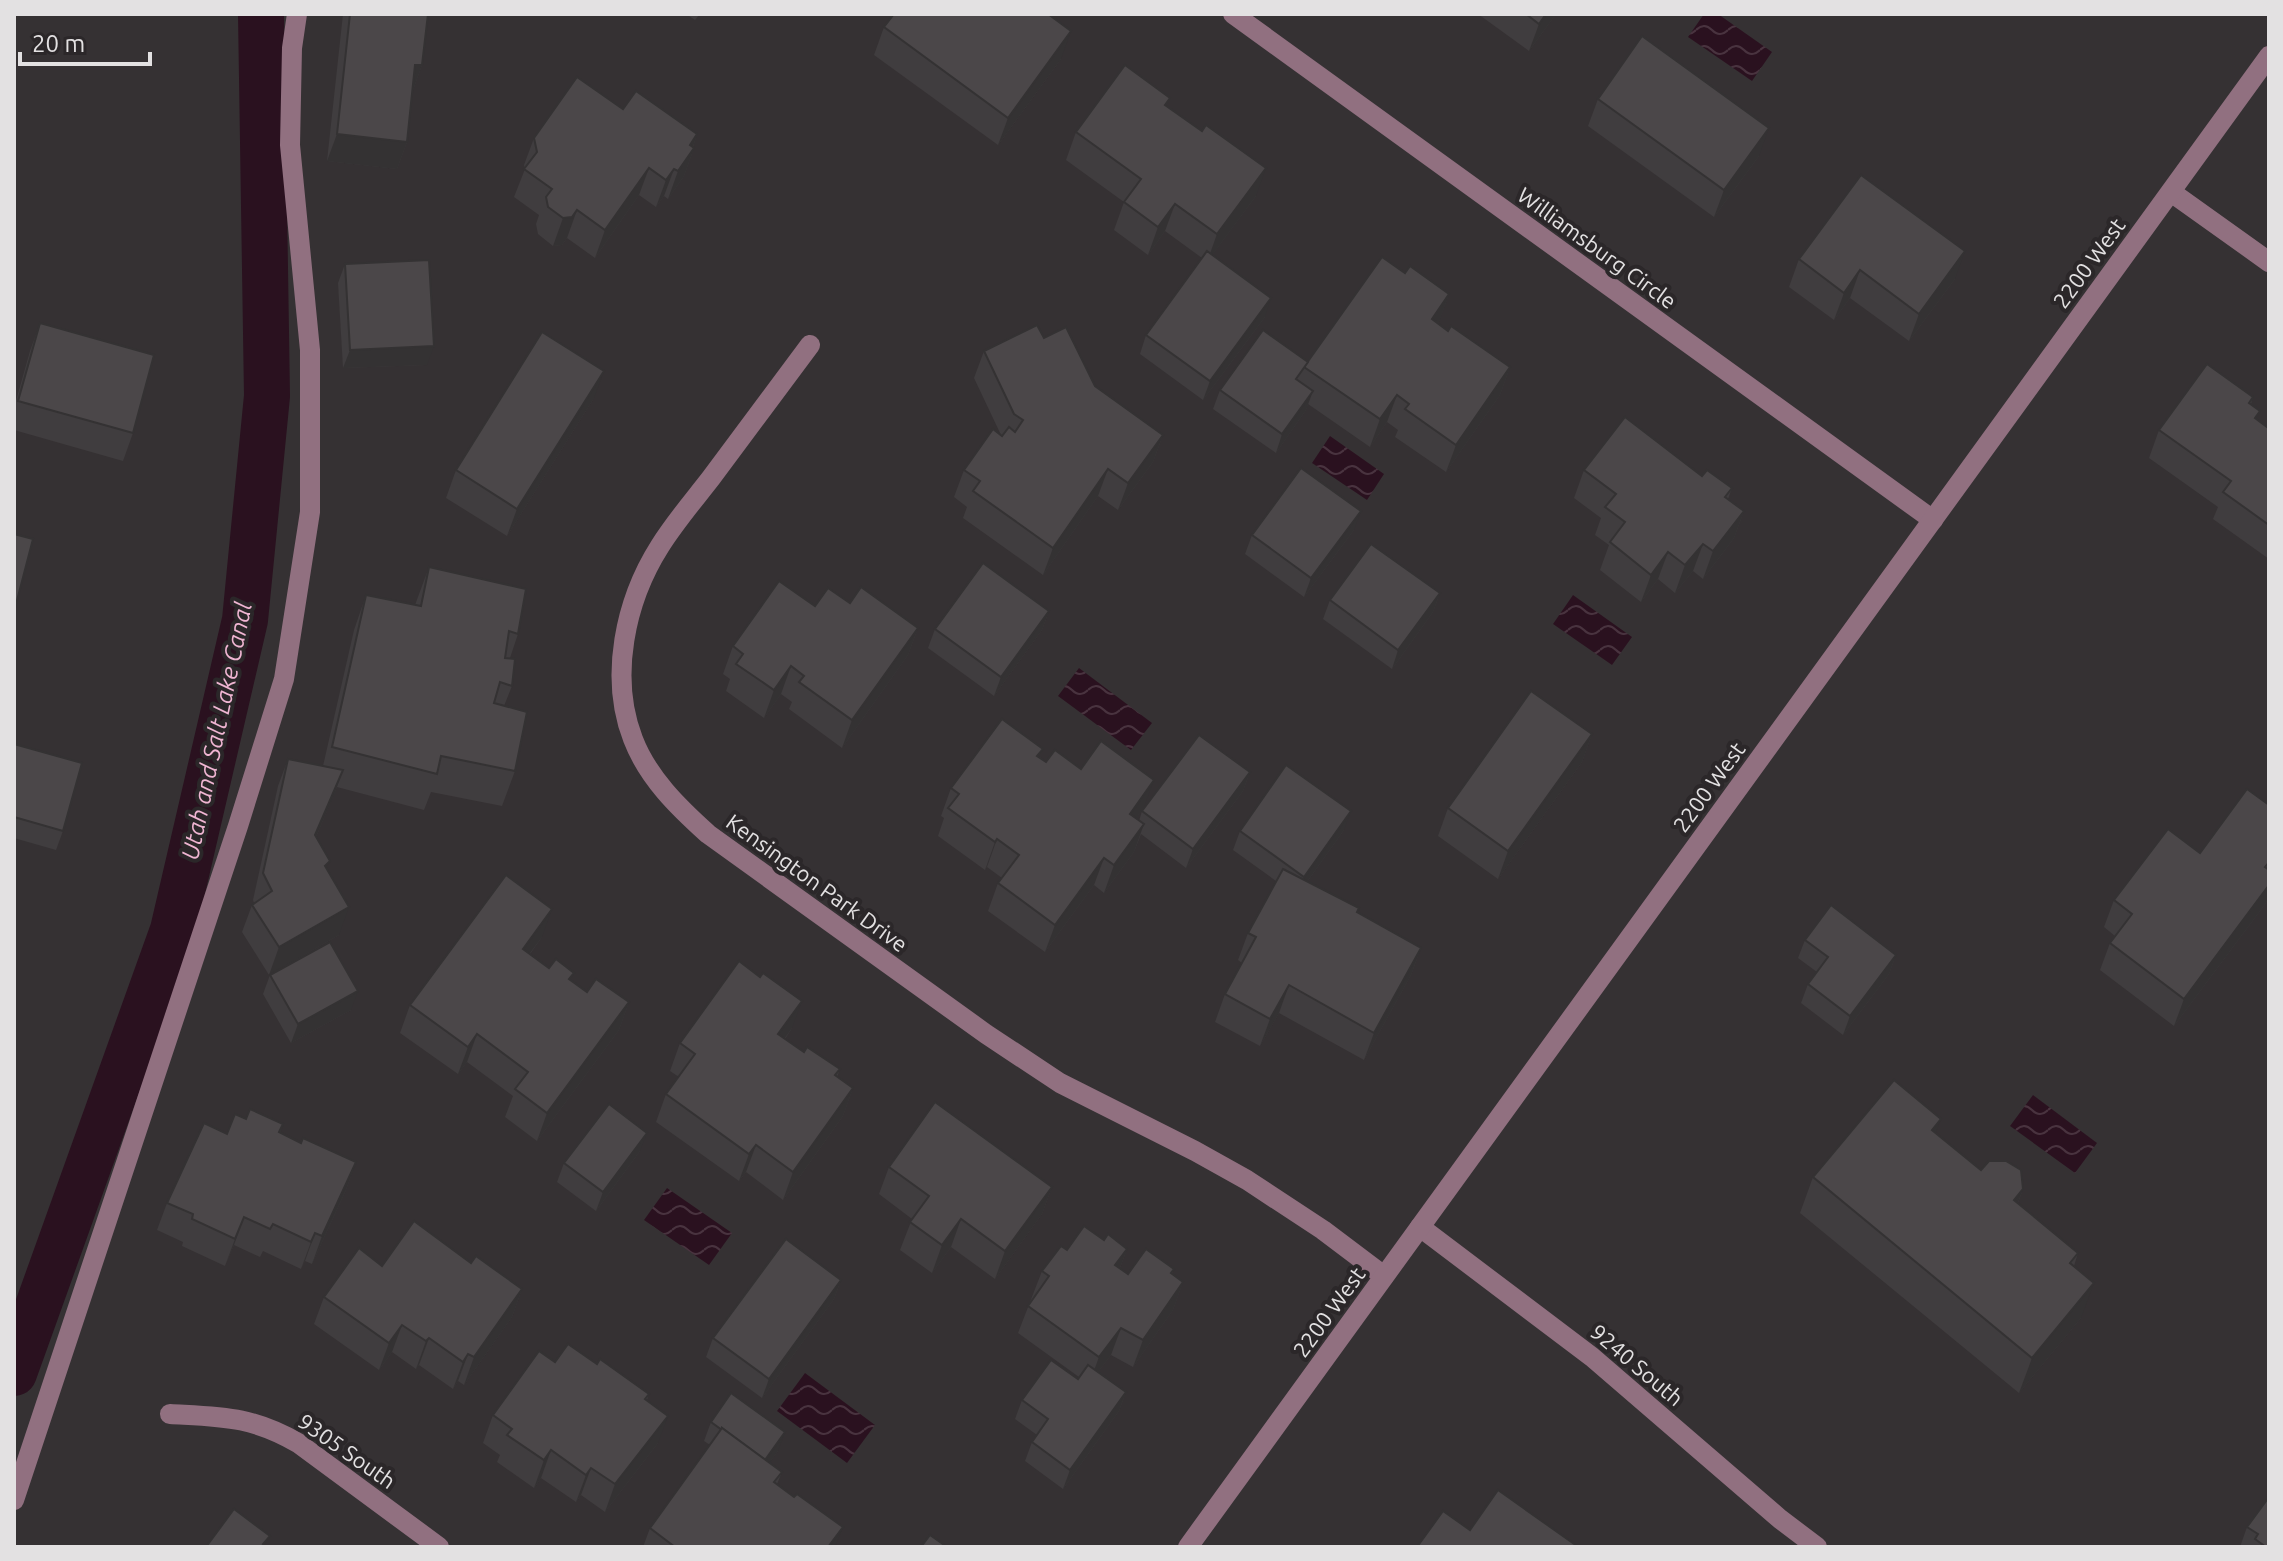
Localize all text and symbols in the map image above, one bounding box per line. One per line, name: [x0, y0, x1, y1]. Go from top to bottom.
scale bar: [20, 16, 150, 66]
text: 20 m: [32, 30, 85, 57]
street label: Williamsburg Circle: [1513, 182, 1681, 313]
street label: 2200 West: [2048, 213, 2130, 313]
water label: Utah and Salt Lake Canal: [176, 599, 257, 862]
street label: 2200 West: [1668, 737, 1750, 837]
street label: Kensington Park Drive: [722, 808, 913, 957]
street label: 2200 West: [1288, 1262, 1370, 1362]
street label: 9240 South: [1586, 1319, 1689, 1410]
street label: 9305 South: [294, 1408, 401, 1493]

